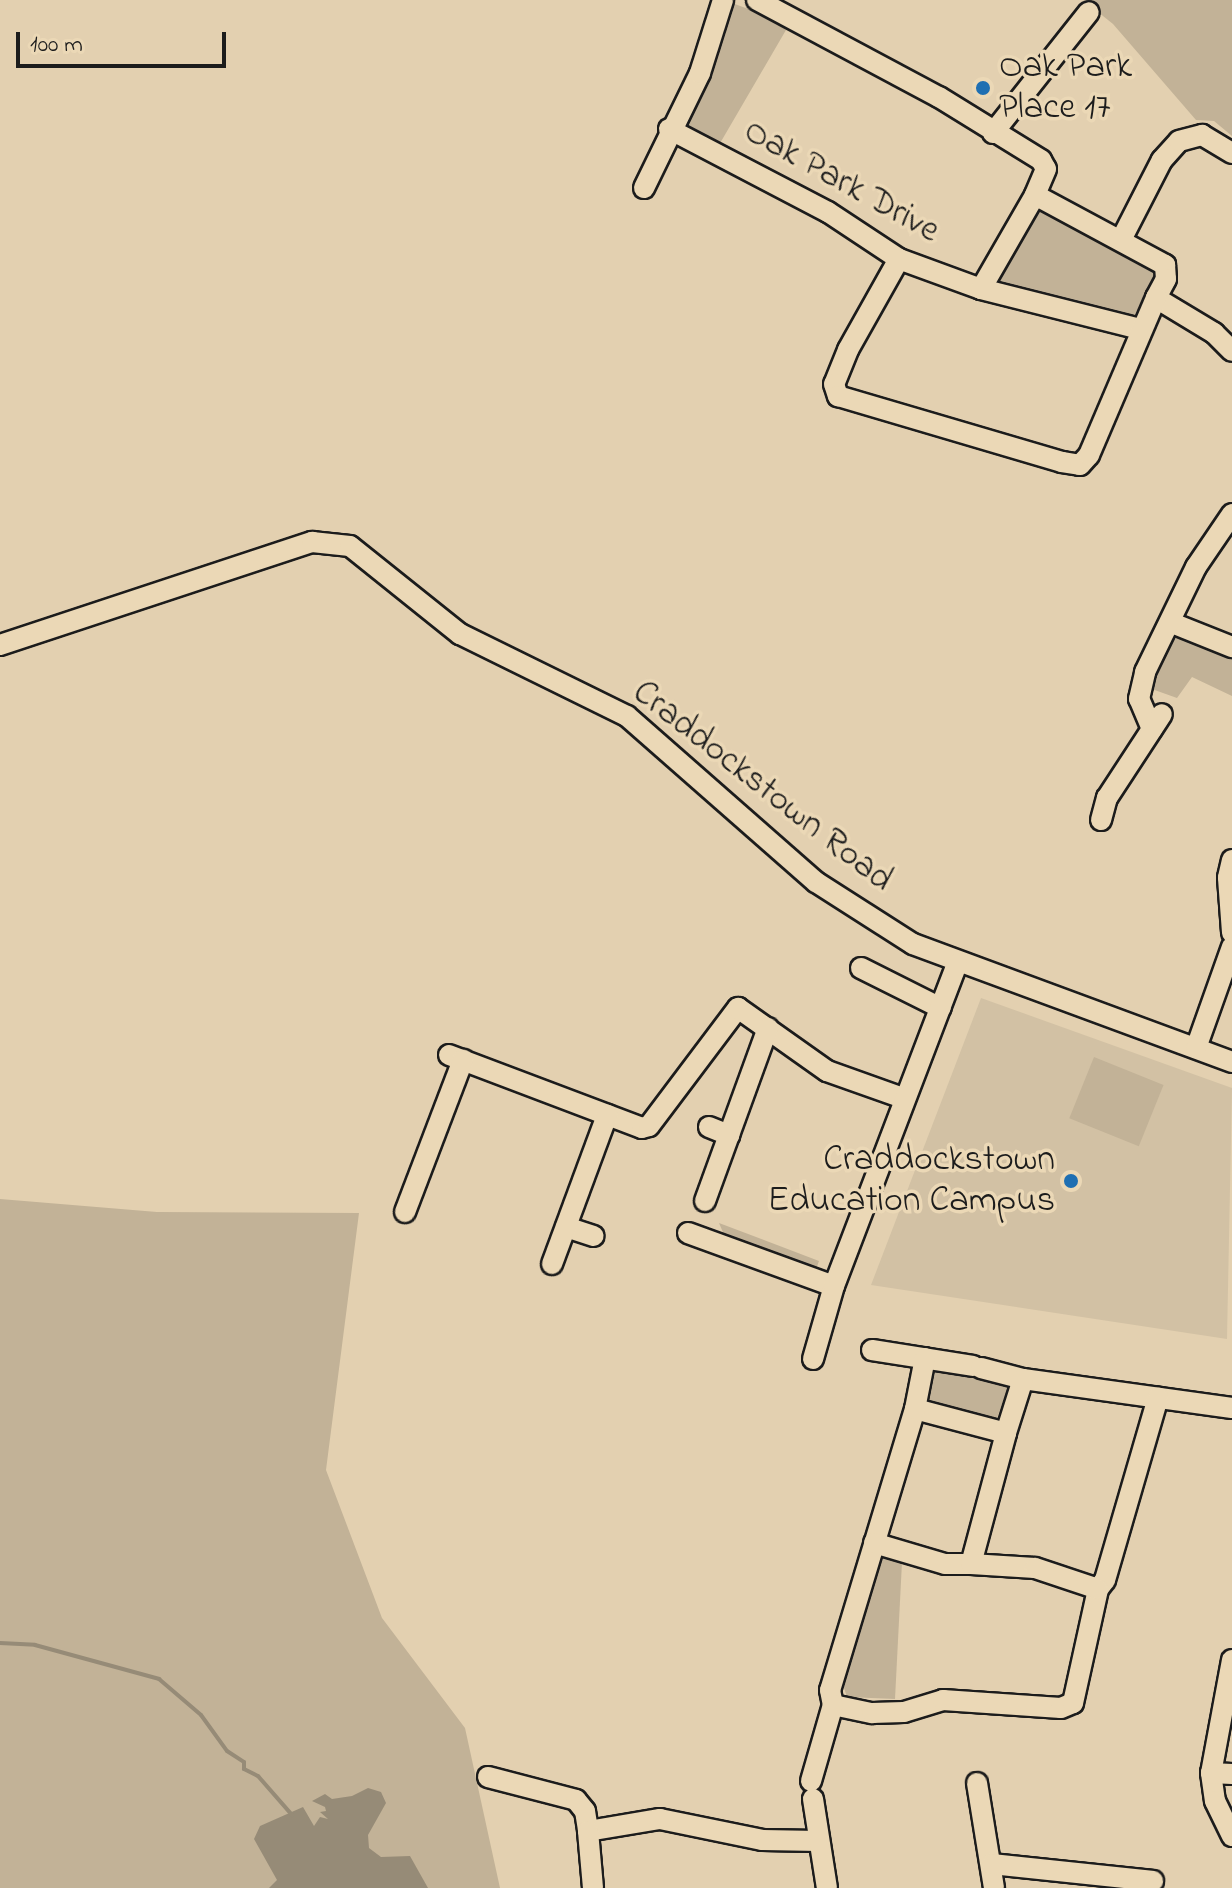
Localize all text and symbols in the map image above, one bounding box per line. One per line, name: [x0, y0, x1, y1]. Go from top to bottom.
scale bar: [20, 16, 230, 66]
text: 100 m: [30, 28, 83, 63]
place label: Oak Park Place 17: [999, 45, 1132, 130]
marker: Oak Park Place 17: [974, 79, 992, 97]
street label: Oak Park Drive: [736, 110, 946, 254]
street label: Craddockstown Road: [623, 672, 901, 902]
place label: Craddockstown Education Campus: [767, 1138, 1055, 1223]
marker: Craddockstown Education Campus: [1062, 1172, 1080, 1190]

